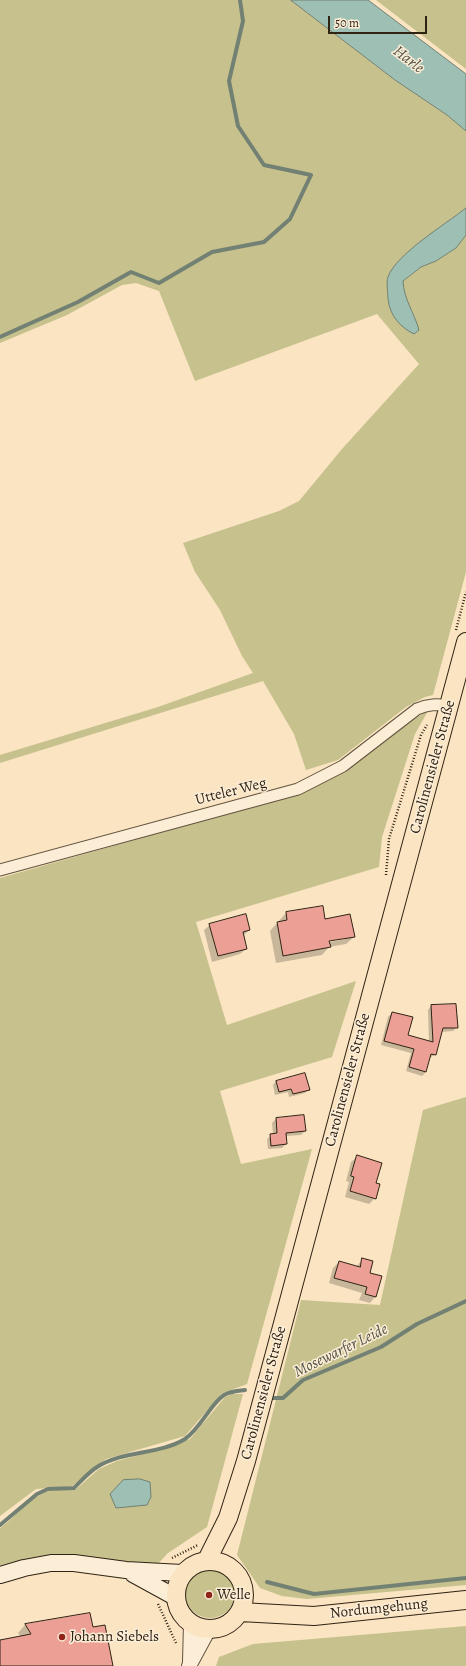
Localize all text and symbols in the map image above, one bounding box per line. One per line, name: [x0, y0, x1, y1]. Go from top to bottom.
scale bar: [330, 8, 429, 34]
text: 50 m: [335, 15, 359, 31]
water label: Harle: [389, 42, 427, 78]
street label: Carolinensieler Straße: [406, 698, 460, 836]
street label: Utteler Weg: [193, 774, 269, 810]
street label: Carolinensieler Straße: [321, 1011, 375, 1149]
water label: Mosewarfer Leide: [291, 1320, 391, 1382]
street label: Carolinensieler Straße: [237, 1324, 291, 1462]
place label: Welle: [217, 1586, 251, 1604]
marker: Welle: [204, 1590, 214, 1600]
street label: Nordumgehung: [329, 1595, 429, 1623]
place label: Johann Siebels: [70, 1628, 159, 1646]
marker: Johann Siebels: [57, 1632, 67, 1642]

